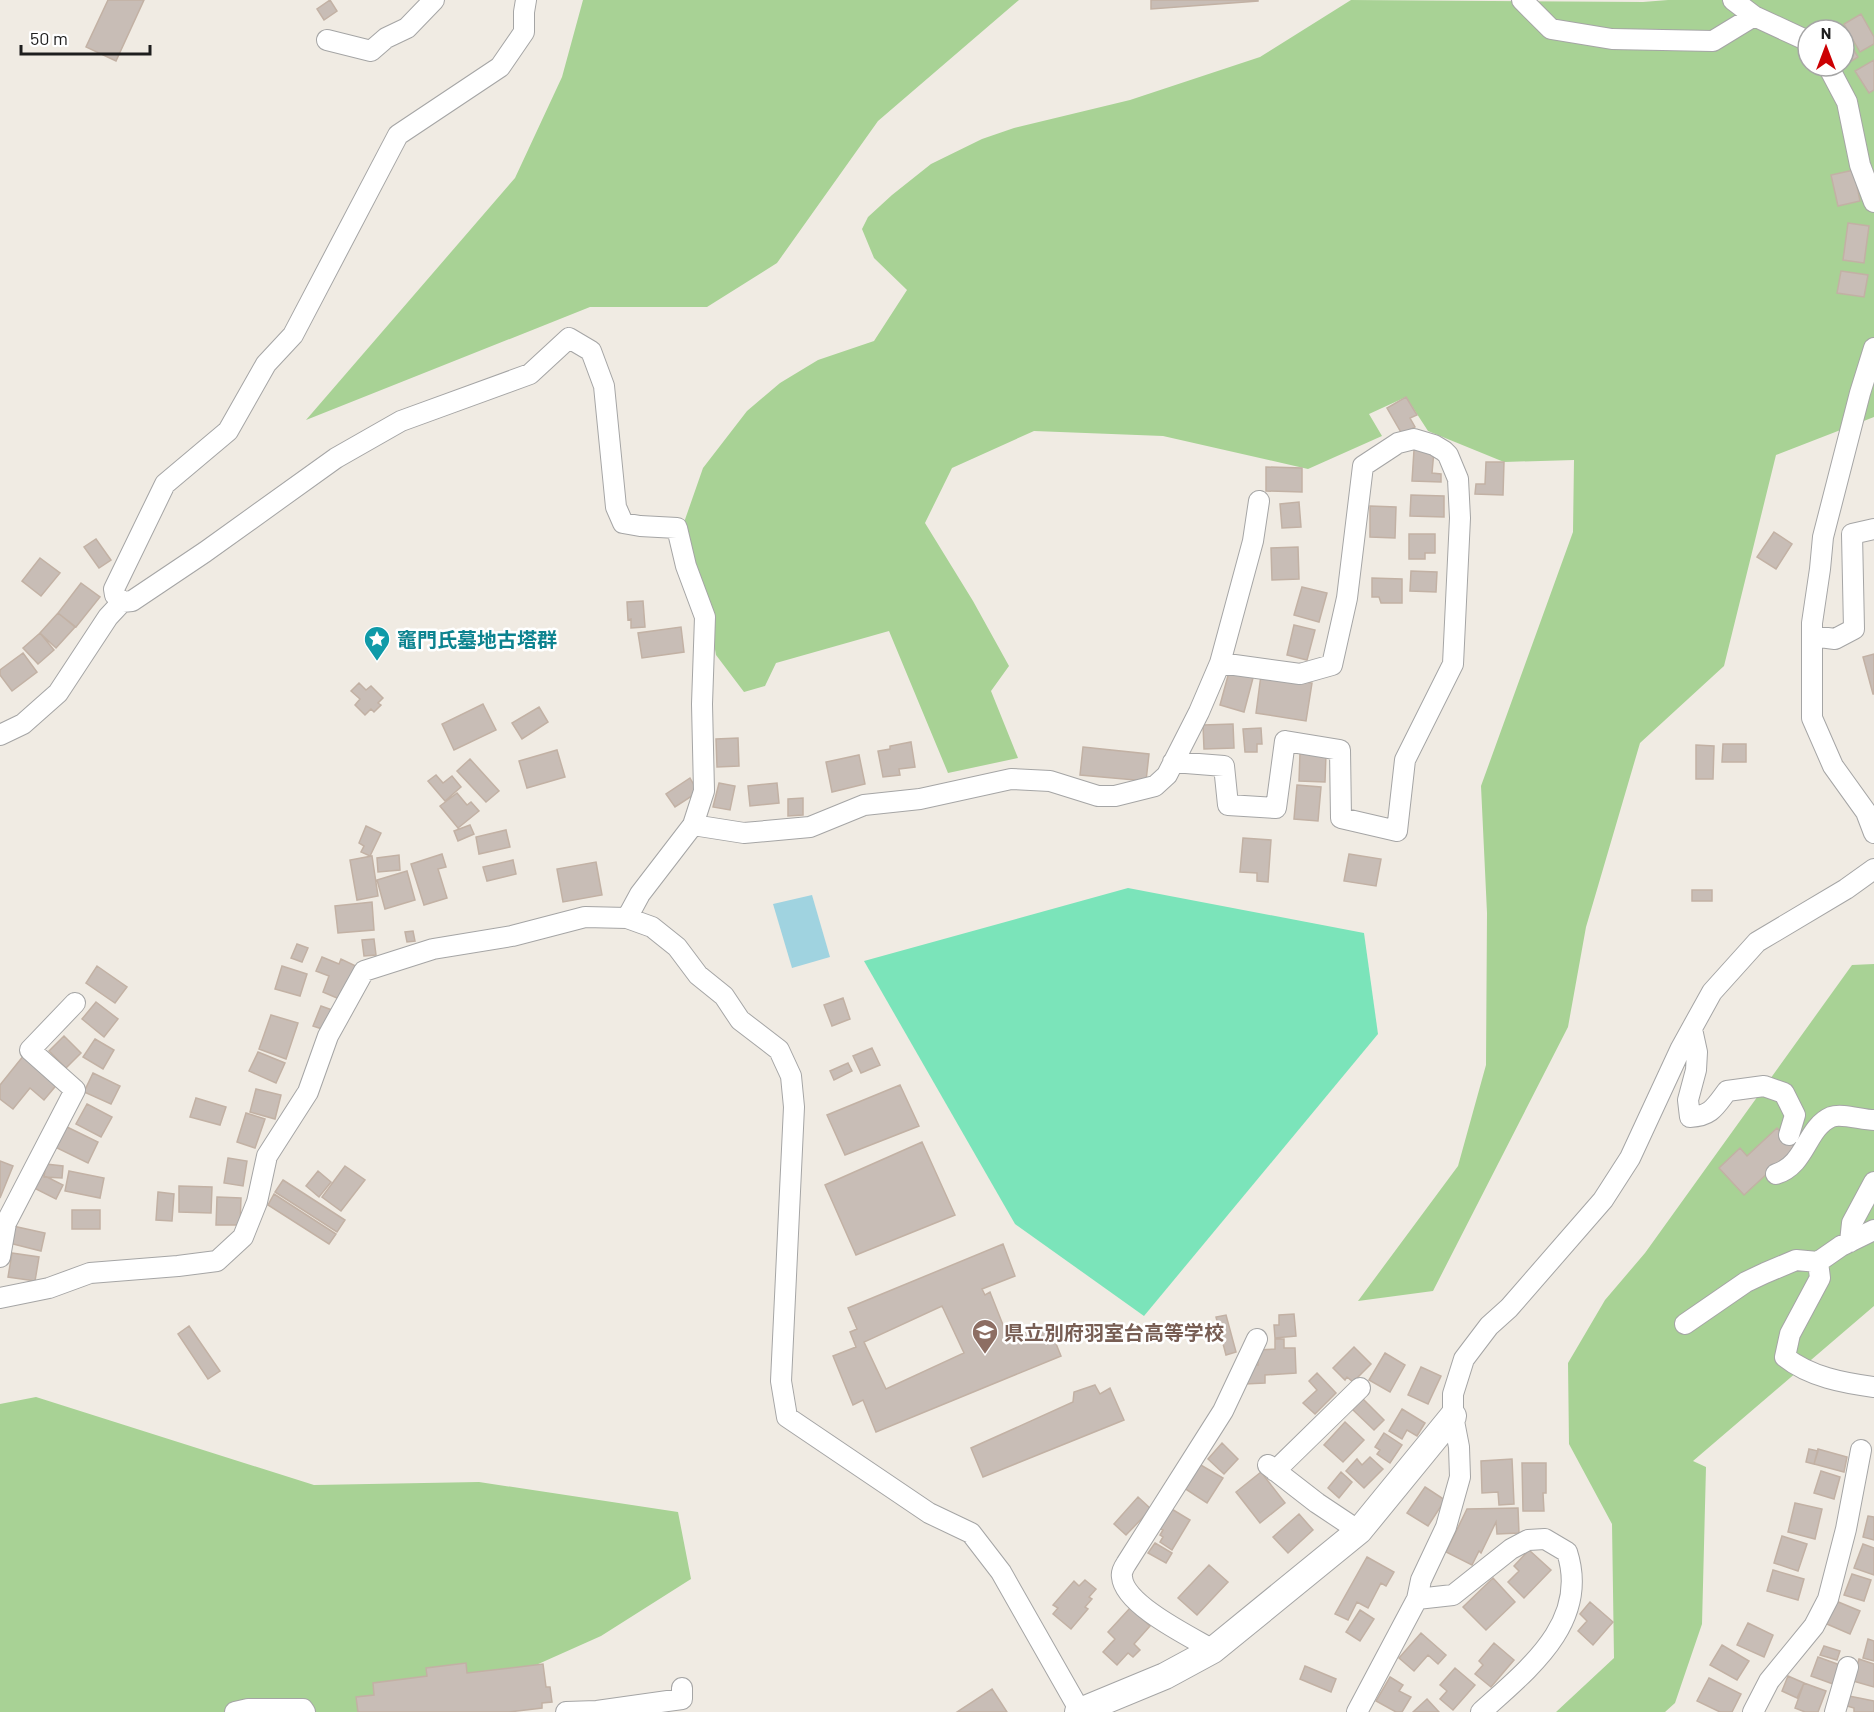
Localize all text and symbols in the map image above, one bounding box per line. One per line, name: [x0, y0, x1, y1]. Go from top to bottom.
scale bar: [21, 18, 150, 56]
north arrow: [1796, 18, 1856, 78]
text: N: [1821, 23, 1831, 42]
text: 50 m: [30, 27, 68, 49]
place icon: 竈門氏墓地古塔群: [362, 624, 392, 662]
place label: 竈門氏墓地古塔群: [397, 627, 557, 651]
school or university icon: 県立別府羽室台高等学校: [970, 1317, 1000, 1355]
place label: 県立別府羽室台高等学校: [1004, 1320, 1224, 1344]

